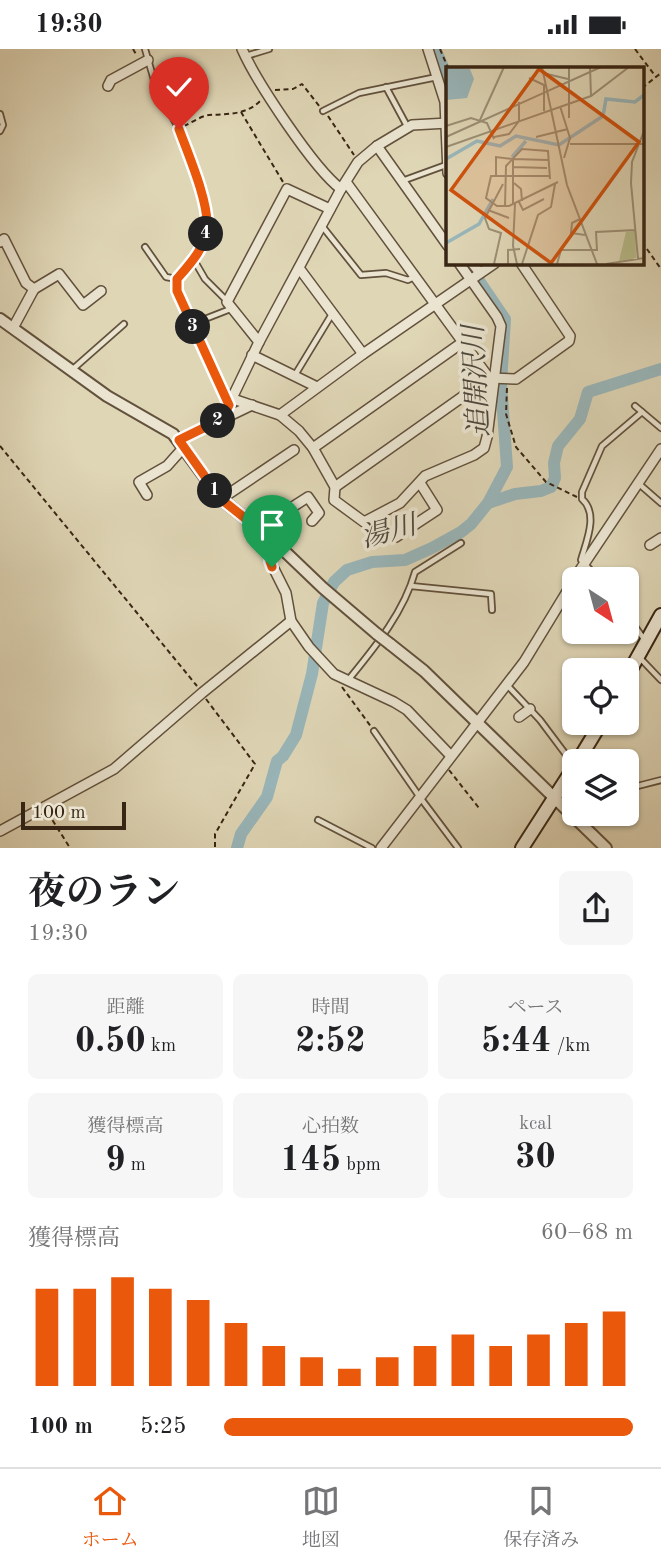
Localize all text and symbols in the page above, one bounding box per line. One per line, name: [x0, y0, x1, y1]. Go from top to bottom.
text: 19:30: [35, 12, 103, 38]
pin: [149, 57, 209, 129]
inset map: [446, 67, 644, 264]
icon: check: [160, 68, 198, 106]
pin: 4: [188, 217, 224, 251]
text: 4: [200, 224, 211, 243]
pin: 3: [176, 309, 210, 345]
text: 3: [187, 317, 198, 336]
water label: 追開沢川: [458, 321, 495, 438]
pin: 2: [200, 403, 235, 439]
text: 2: [212, 411, 223, 430]
pin: 1: [198, 473, 232, 509]
text: 1: [209, 481, 220, 500]
pin: [242, 495, 302, 567]
icon: arrive: [253, 506, 291, 544]
water label: 湯川: [358, 509, 423, 554]
north arrow: [562, 567, 639, 644]
map controls: [562, 567, 639, 826]
button: locate: [562, 658, 639, 735]
button: layers: [562, 749, 639, 826]
scale bar: [21, 799, 126, 830]
text: 100 m: [32, 804, 85, 823]
button: share: [559, 871, 633, 945]
text: 夜のラン: [28, 875, 180, 913]
text: 19:30: [28, 922, 88, 945]
text: 距離: [106, 999, 145, 1018]
text: 時間: [311, 999, 350, 1018]
text: ペース: [507, 999, 564, 1018]
text: 0.50: [75, 1024, 146, 1059]
text: 2:52: [295, 1024, 366, 1059]
text: 5:44: [481, 1024, 551, 1059]
text: km: [146, 1037, 176, 1056]
text: /km: [551, 1037, 590, 1056]
text: kcal: [519, 1115, 552, 1134]
text: 獲得標高: [87, 1118, 164, 1137]
text: 心拍数: [302, 1118, 359, 1137]
text: 30: [515, 1140, 556, 1175]
text: 9: [105, 1143, 125, 1178]
text: 145: [280, 1143, 341, 1178]
text: m: [125, 1156, 146, 1175]
text: bpm: [341, 1156, 381, 1175]
text: 60–68 m: [541, 1221, 633, 1244]
text: 獲得標高: [28, 1227, 120, 1250]
text: 100 m: [28, 1415, 93, 1438]
text: 5:25: [140, 1415, 186, 1438]
tab: ホーム: [82, 1482, 139, 1553]
tab: 地図: [302, 1482, 340, 1553]
tab: 保存済み: [503, 1482, 579, 1553]

